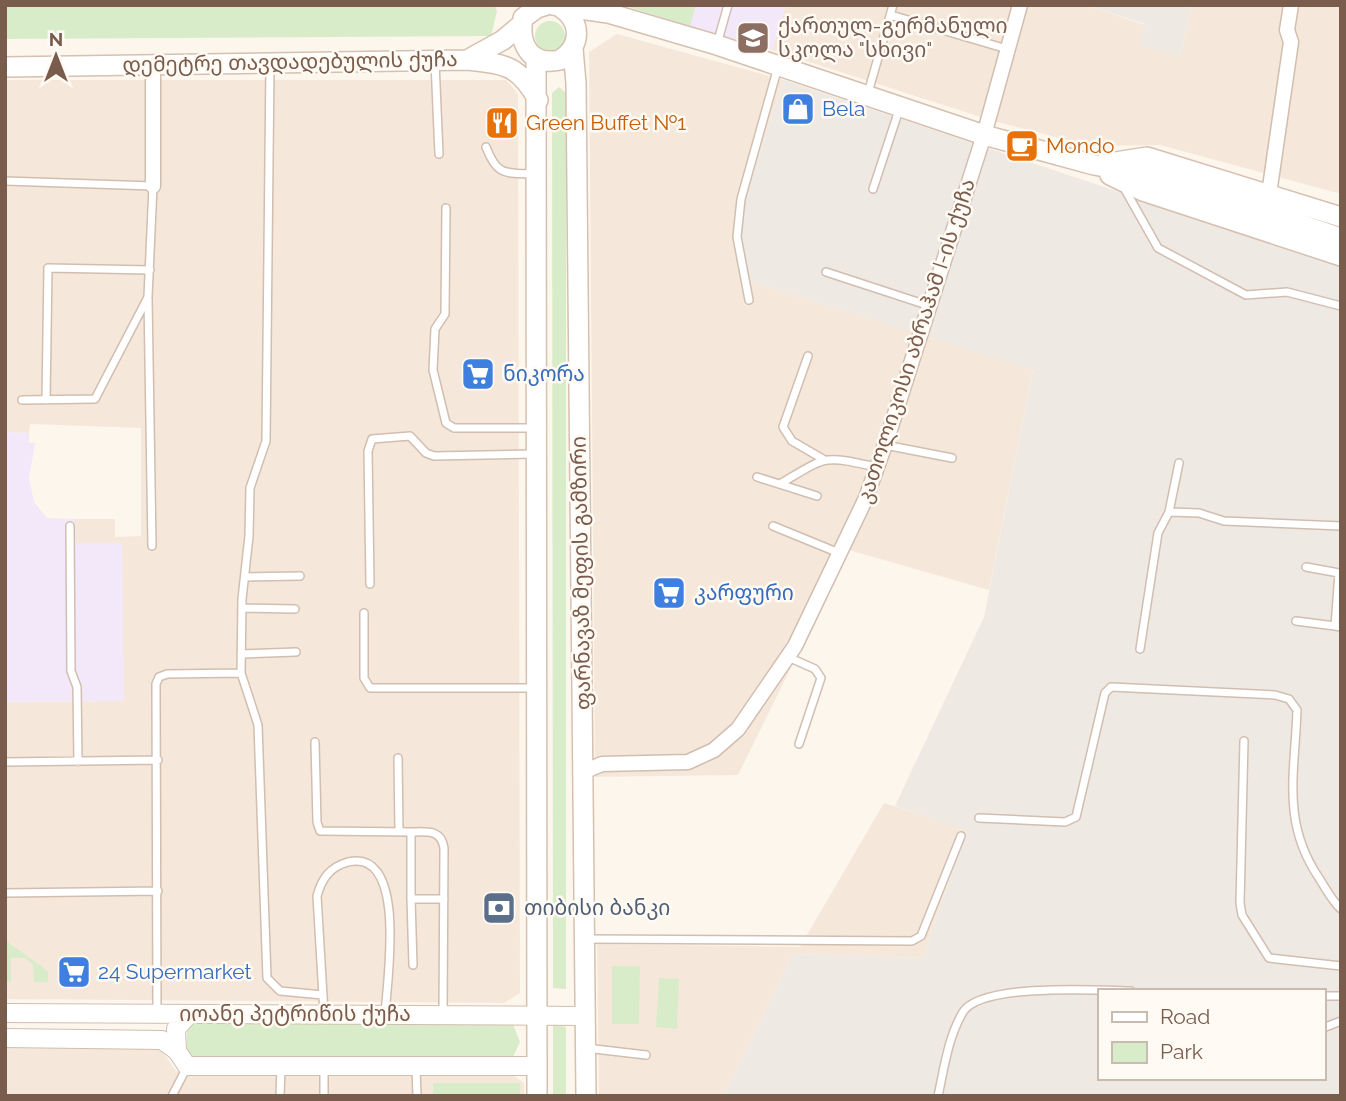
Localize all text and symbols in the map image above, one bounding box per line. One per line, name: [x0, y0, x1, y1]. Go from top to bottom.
place label: ქართულ-გერმანული სკოლა "სხივი": [778, 13, 1008, 63]
school or university icon: ქართულ-გერმანული სკოლა "სხივი": [734, 19, 772, 57]
north arrow: [21, 21, 91, 91]
text: N: [49, 28, 63, 50]
street label: დემეტრე თავდადებულის ქუჩა: [122, 46, 458, 78]
shop icon: Bela: [779, 90, 817, 128]
place label: Bela: [822, 96, 865, 121]
restaurant icon: Green Buffet №1: [483, 104, 521, 142]
place label: Green Buffet №1: [526, 110, 686, 135]
cafe icon: Mondo: [1003, 127, 1041, 165]
place label: Mondo: [1046, 133, 1115, 158]
street label: კათოლიკოსი აბრაჰამ I-ის ქუჩა: [851, 175, 981, 507]
supermarket icon: ნიკორა: [459, 355, 497, 393]
place label: ნიკორა: [503, 361, 585, 386]
street label: ფარნავაზ მეფის გამზირი: [566, 436, 595, 710]
supermarket icon: კარფური: [650, 574, 688, 612]
place label: კარფური: [694, 580, 794, 605]
bank icon: თიბისი ბანკი: [480, 889, 518, 927]
place label: თიბისი ბანკი: [524, 895, 670, 920]
supermarket icon: 24 Supermarket: [55, 953, 93, 991]
place label: 24 Supermarket: [98, 959, 252, 984]
legend: [1098, 989, 1325, 1080]
street label: იოანე პეტრიწის ქუჩა: [179, 1001, 411, 1026]
text: Road: [1160, 1004, 1210, 1029]
text: Park: [1160, 1039, 1203, 1064]

